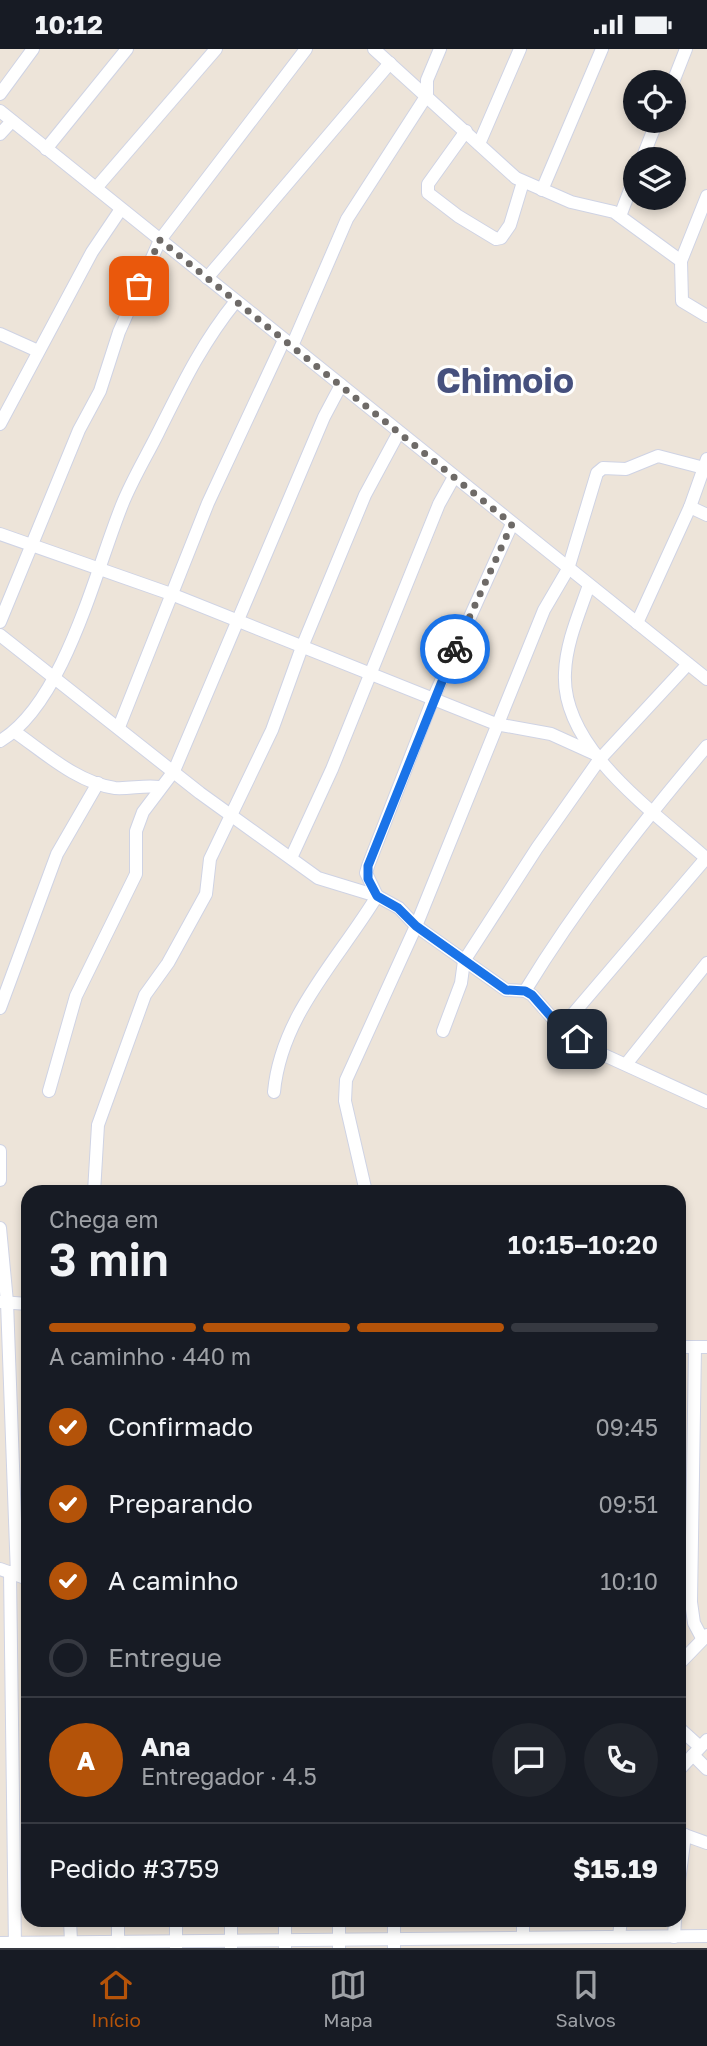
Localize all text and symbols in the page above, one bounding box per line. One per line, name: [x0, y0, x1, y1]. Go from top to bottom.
text: 10:12: [35, 9, 103, 40]
map controls: [623, 70, 686, 210]
button: locate: [623, 70, 686, 133]
button: layers: [623, 147, 686, 210]
pin: [109, 256, 169, 316]
icon: bag: [120, 267, 158, 305]
district label: Chimoio: [436, 359, 574, 401]
courier: [420, 614, 490, 684]
icon: bike: [436, 630, 474, 668]
pin: [547, 1009, 607, 1069]
icon: home: [558, 1020, 596, 1058]
text: Chega em: [49, 1205, 159, 1233]
text: 10:15–10:20: [508, 1229, 658, 1260]
text: 3 min: [49, 1231, 169, 1286]
text: A caminho · 440 m: [49, 1342, 251, 1370]
icon: check: [49, 1408, 87, 1446]
text: Confirmado: [108, 1411, 253, 1442]
text: 09:45: [596, 1413, 658, 1441]
icon: check: [49, 1485, 87, 1523]
text: Preparando: [108, 1488, 253, 1519]
text: 09:51: [598, 1490, 658, 1518]
icon: check: [49, 1562, 87, 1600]
text: A caminho: [108, 1565, 238, 1596]
text: 10:10: [600, 1567, 658, 1595]
text: Entregue: [108, 1642, 222, 1673]
button: chat: [492, 1723, 566, 1797]
button: phone: [584, 1723, 658, 1797]
text: Ana: [141, 1731, 190, 1762]
text: A: [77, 1745, 95, 1776]
text: Entregador · 4.5: [141, 1762, 317, 1790]
text: Pedido #3759: [49, 1853, 219, 1884]
text: $15.19: [573, 1853, 658, 1884]
tab: Início: [91, 1966, 141, 2031]
tab: Mapa: [323, 1966, 373, 2031]
tab: Salvos: [555, 1966, 616, 2031]

